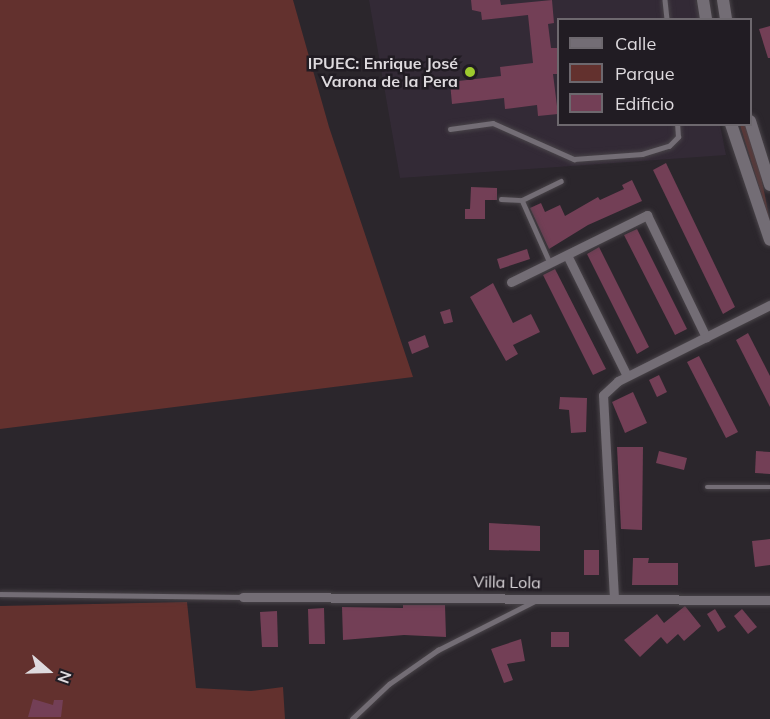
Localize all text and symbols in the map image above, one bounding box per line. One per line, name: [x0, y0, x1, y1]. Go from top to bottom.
legend: [557, 18, 752, 126]
text: Calle: [615, 32, 656, 55]
place label: IPUEC: Enrique José Varona de la Pera: [308, 53, 458, 91]
text: Parque: [615, 62, 674, 85]
marker: IPUEC: Enrique José Varona de la Pera: [463, 65, 477, 79]
text: Edificio: [615, 92, 674, 115]
street label: Villa Lola: [473, 572, 541, 592]
north arrow: [18, 641, 78, 701]
text: N: [53, 668, 76, 686]

